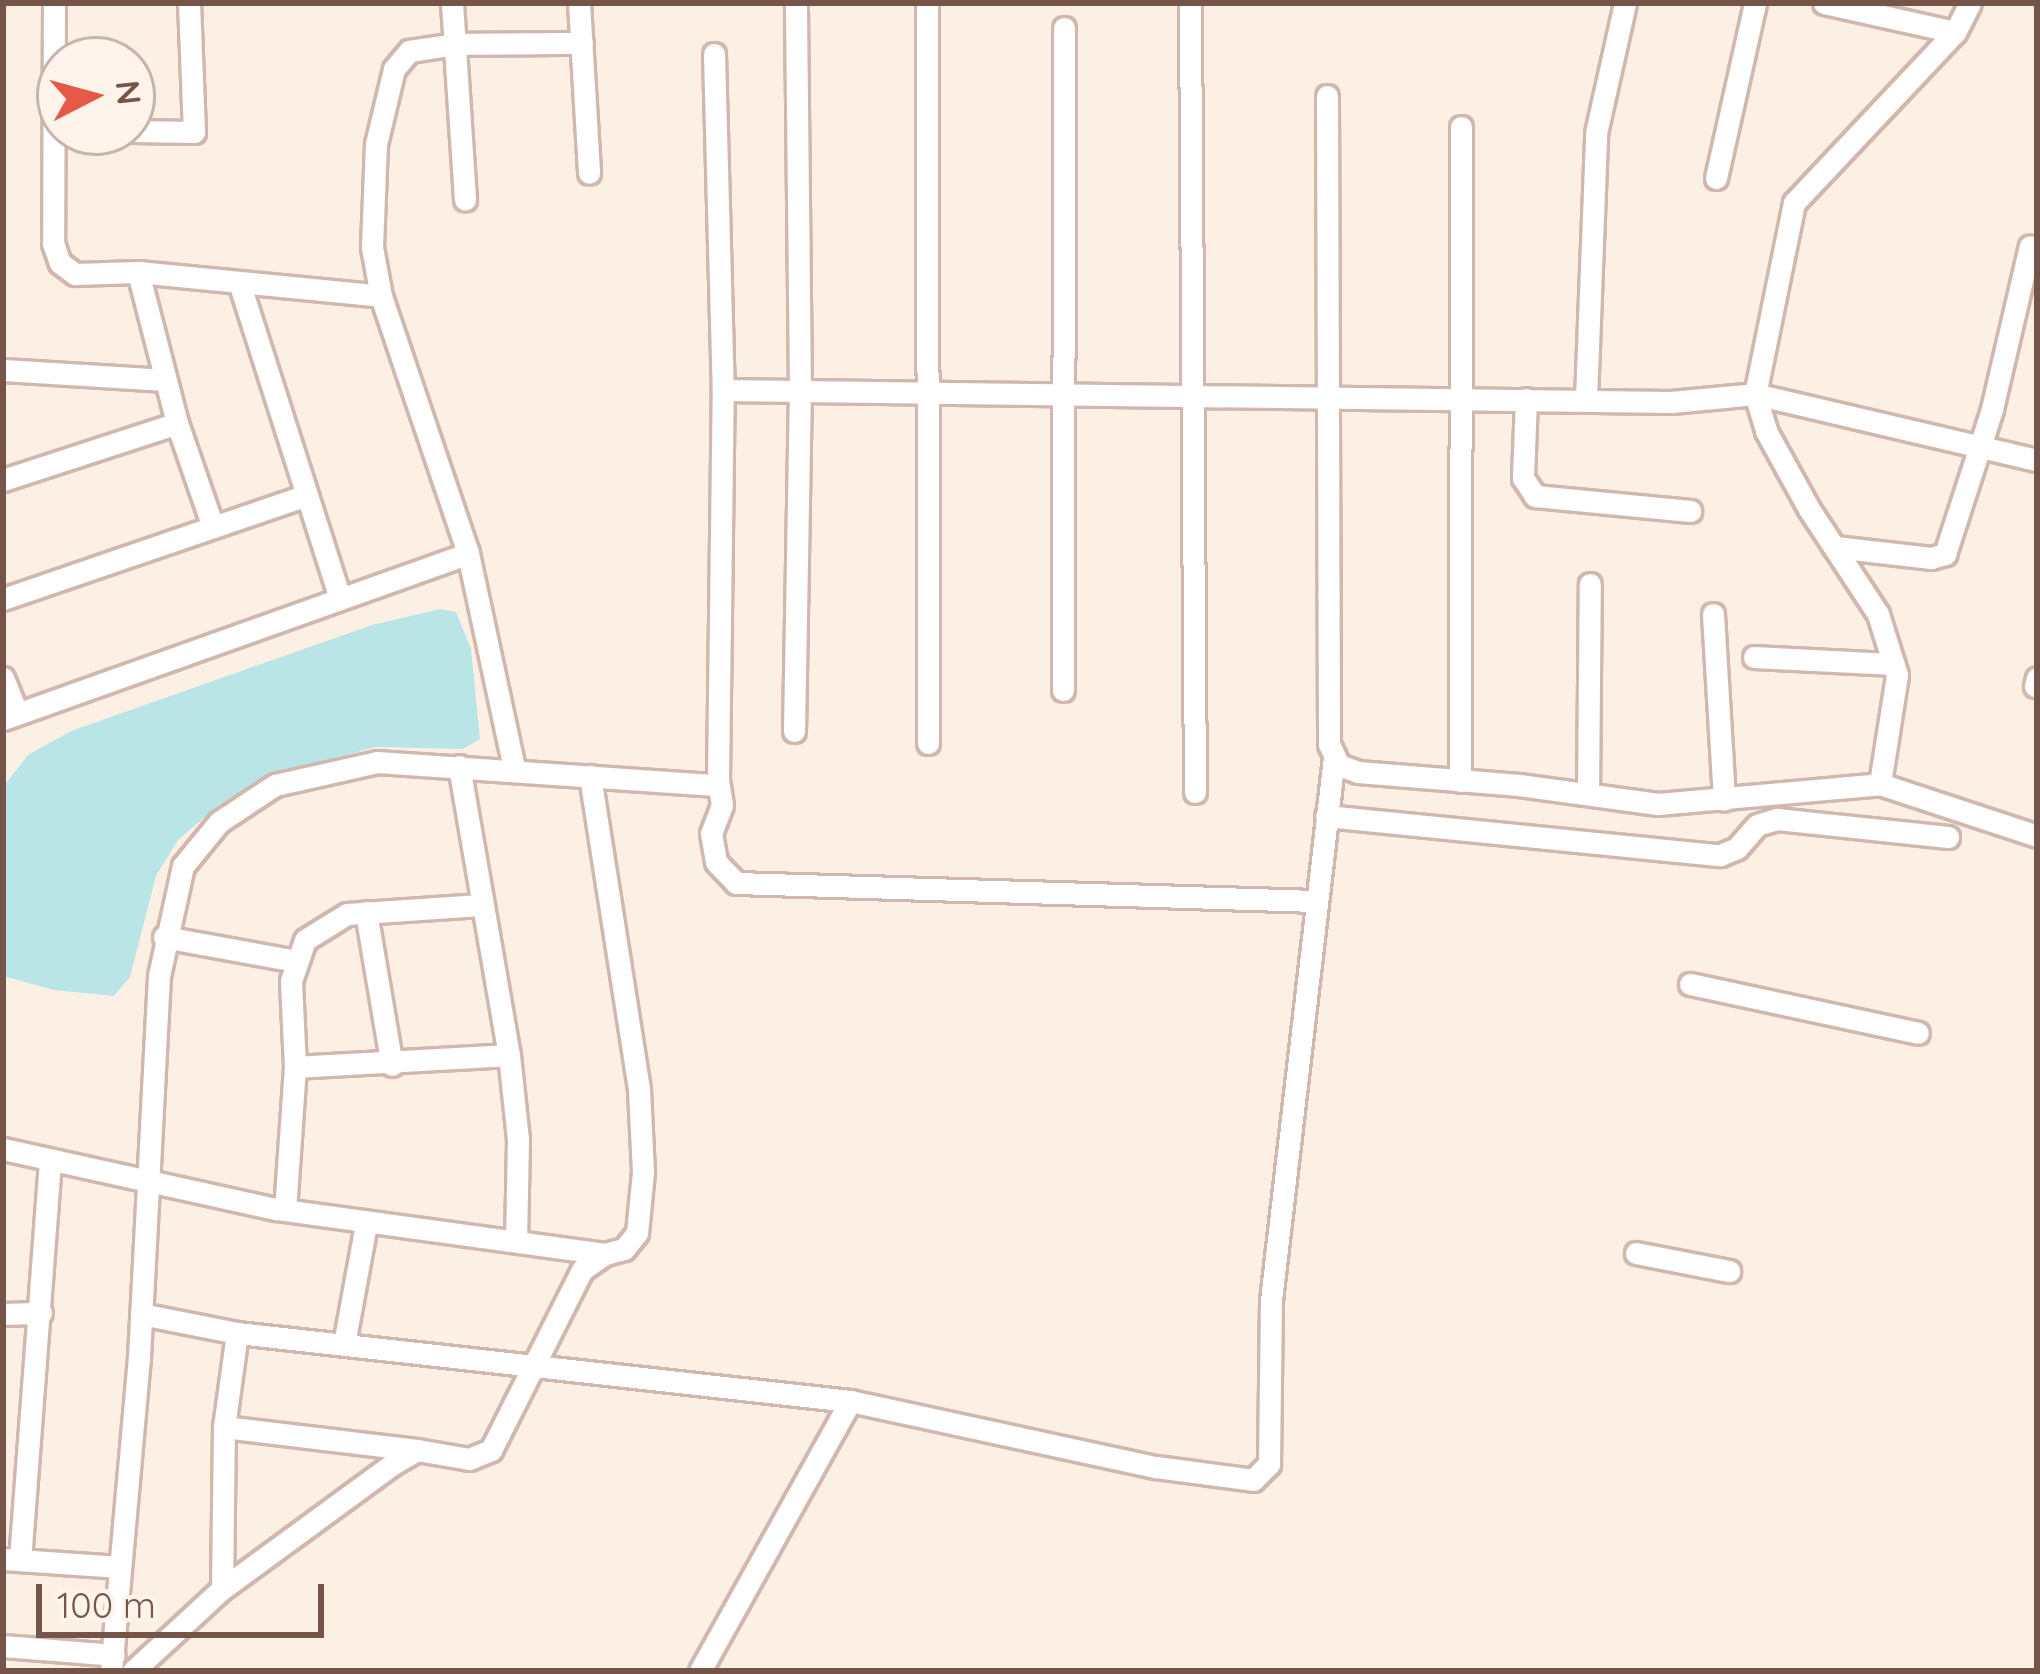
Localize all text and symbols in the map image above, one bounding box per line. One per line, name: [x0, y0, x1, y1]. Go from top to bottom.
north arrow: [36, 36, 156, 156]
text: N: [108, 78, 151, 107]
scale bar: [42, 1560, 330, 1634]
text: 100 m: [57, 1582, 156, 1627]

